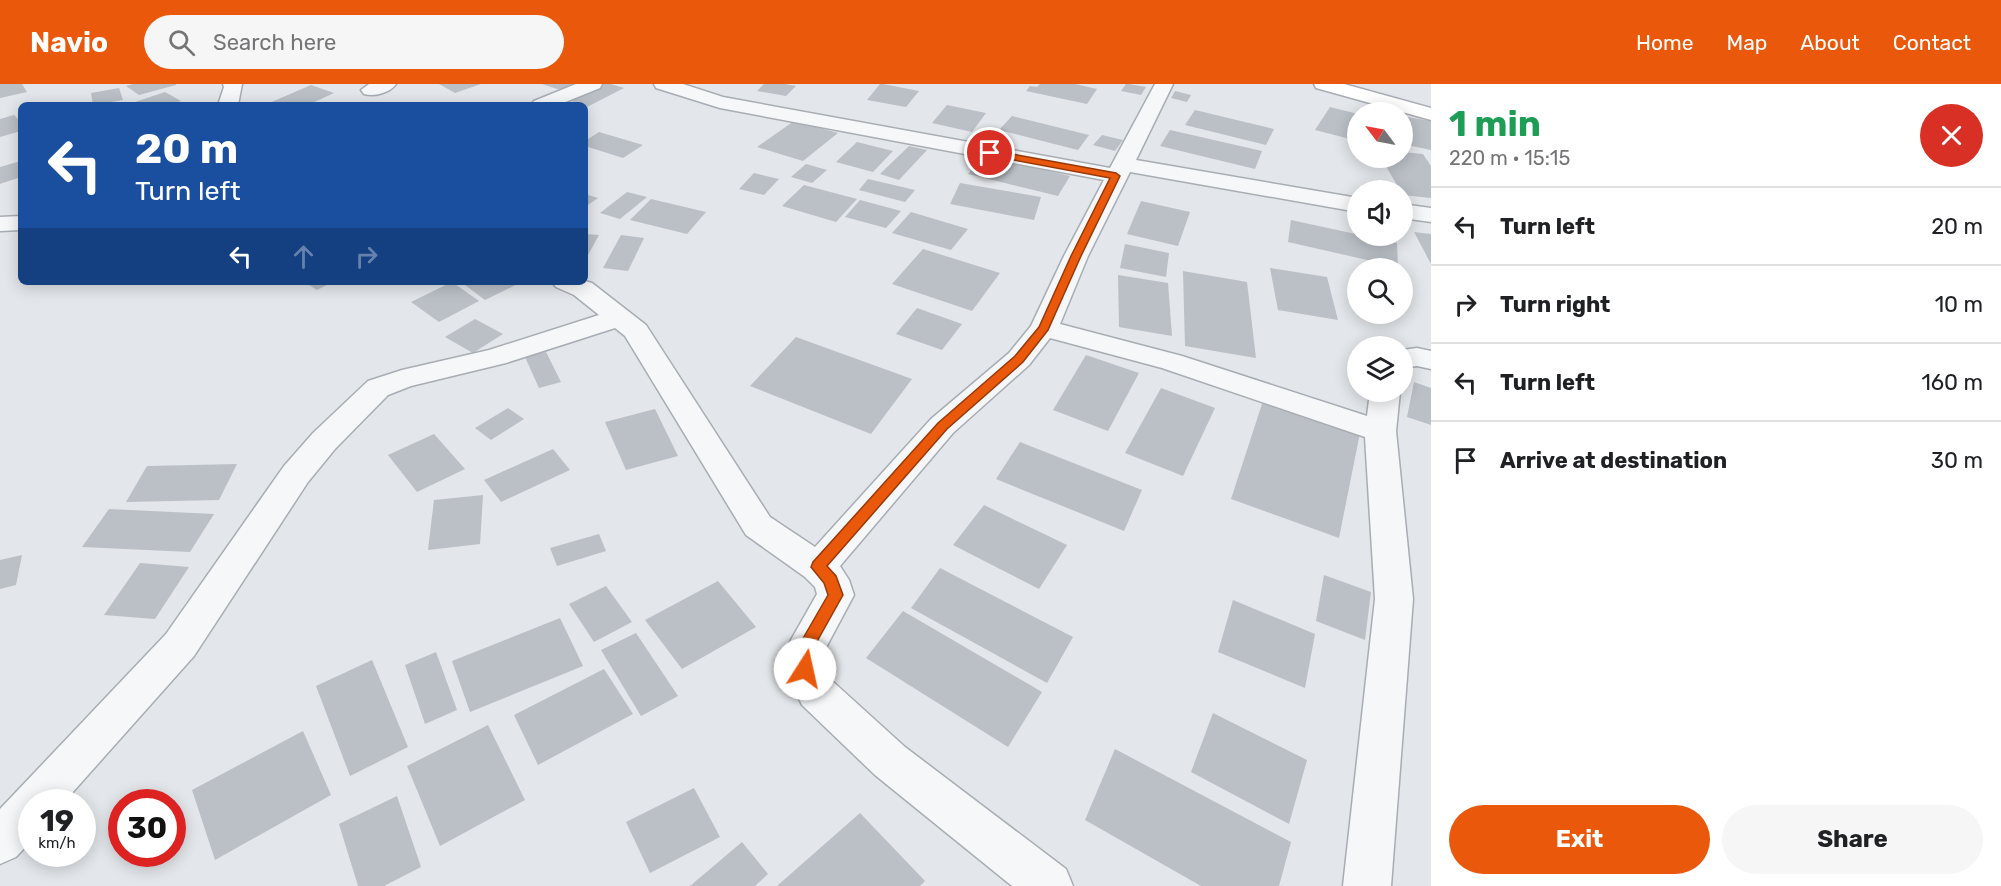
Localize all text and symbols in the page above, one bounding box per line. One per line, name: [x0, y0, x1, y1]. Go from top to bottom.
search box: [144, 15, 564, 69]
text: Navio: [30, 26, 108, 59]
icon: search: [165, 26, 198, 59]
text: Search here: [213, 29, 336, 56]
text: Home: [1636, 30, 1693, 55]
text: Map: [1726, 30, 1767, 55]
text: About: [1800, 30, 1860, 55]
text: Contact: [1893, 30, 1971, 55]
north arrow: [1347, 102, 1413, 168]
map controls: [1347, 102, 1413, 402]
text: 1 min: [1449, 102, 1541, 145]
button: close: [1920, 104, 1983, 167]
text: 20 m: [135, 124, 238, 174]
icon: left: [36, 126, 114, 204]
pin: [964, 127, 1015, 178]
icon: arrive: [973, 136, 1006, 169]
text: 220 m · 15:15: [1449, 146, 1570, 170]
text: Turn left: [135, 175, 240, 207]
button: sound: [1347, 180, 1413, 246]
icon: left: [1449, 210, 1482, 243]
text: Turn left: [1500, 213, 1595, 240]
text: 20 m: [1931, 213, 1983, 240]
icon: left: [224, 240, 257, 273]
icon: ahead: [287, 240, 320, 273]
icon: right: [350, 240, 383, 273]
button: search: [1347, 258, 1413, 324]
icon: right: [1449, 288, 1482, 321]
text: Turn right: [1500, 291, 1610, 318]
text: 10 m: [1935, 291, 1983, 318]
button: layers: [1347, 336, 1413, 402]
icon: left: [1449, 366, 1482, 399]
text: Turn left: [1500, 369, 1595, 396]
text: 160 m: [1921, 369, 1983, 396]
icon: arrive: [1449, 444, 1482, 477]
text: Arrive at destination: [1500, 447, 1727, 474]
text: 30 m: [1931, 447, 1983, 474]
position arrow: [773, 637, 837, 701]
speed limit sign: 30: [108, 789, 186, 867]
text: 19: [40, 803, 74, 839]
button: Exit: [1449, 805, 1710, 874]
button: Share: [1722, 805, 1983, 874]
text: km/h: [38, 834, 76, 852]

